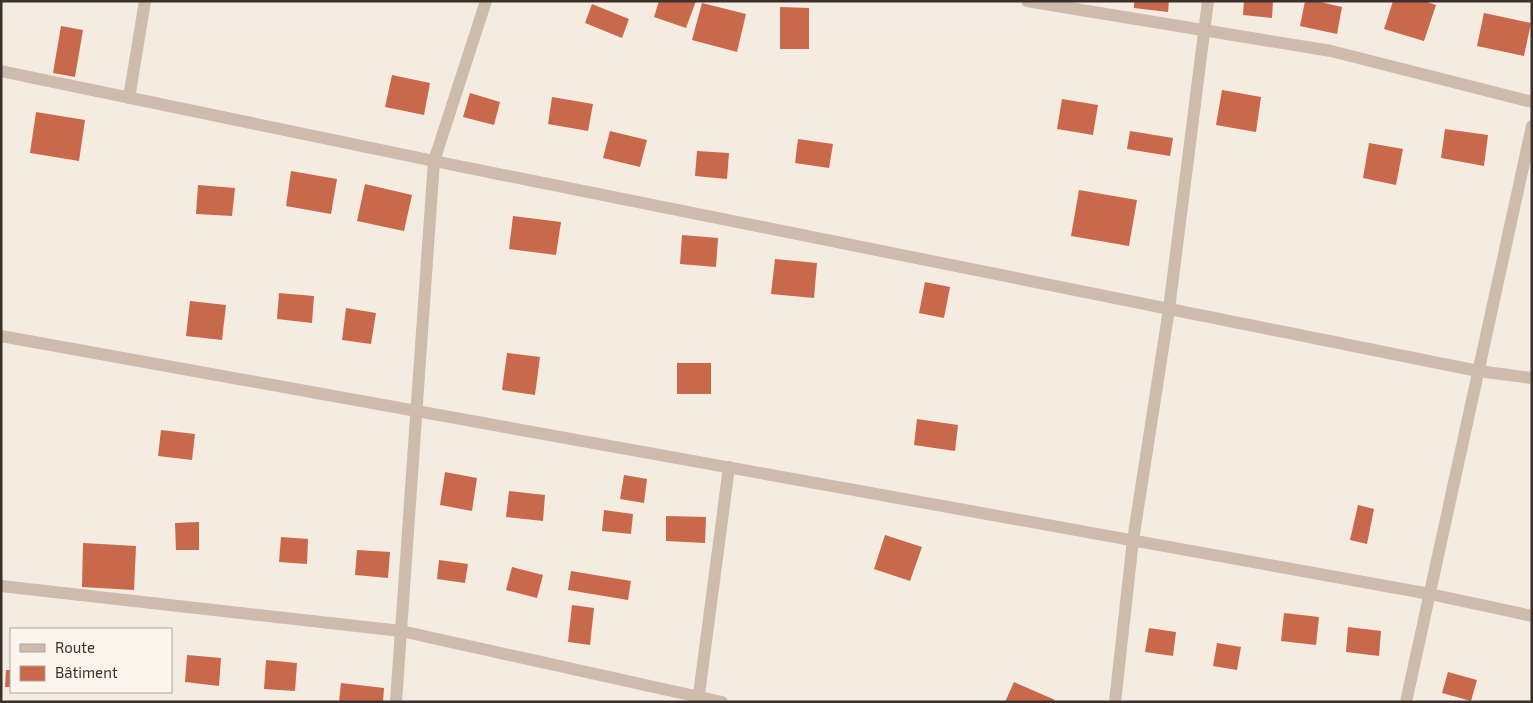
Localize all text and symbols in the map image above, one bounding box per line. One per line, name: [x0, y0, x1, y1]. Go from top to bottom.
legend: [10, 628, 172, 693]
text: Route: [55, 638, 95, 656]
text: Bâtiment: [55, 663, 118, 681]

